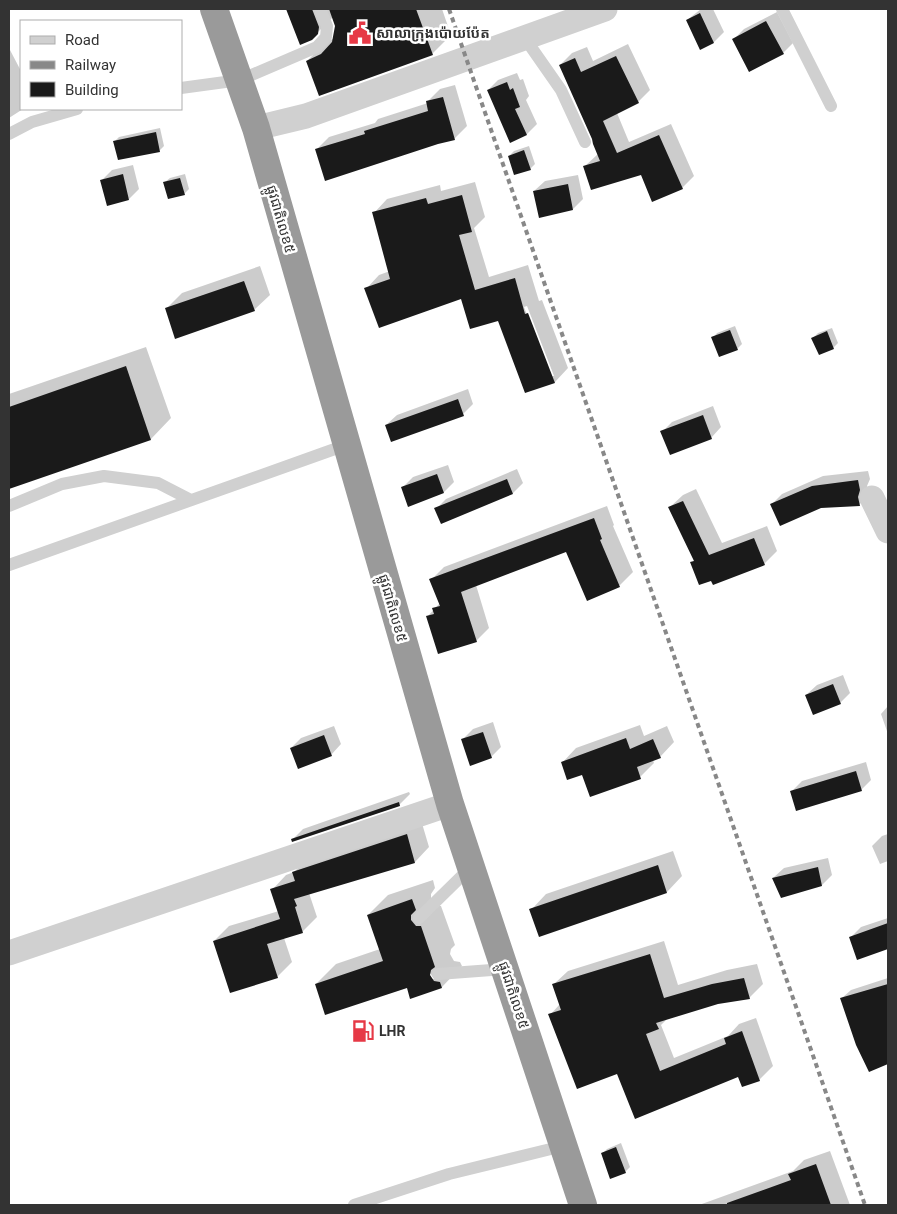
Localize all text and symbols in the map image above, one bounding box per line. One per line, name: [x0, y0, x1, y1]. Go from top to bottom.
legend: [20, 20, 182, 110]
public building icon: សាលាក្រុងប៉ោយប៉ែត: [347, 20, 373, 46]
place label: សាលាក្រុងប៉ោយប៉ែត: [376, 25, 490, 42]
text: Road: [65, 31, 99, 49]
text: Railway: [65, 56, 116, 74]
text: Building: [65, 81, 119, 99]
street label: ផ្លូវជាតិលេខ៥: [260, 183, 298, 256]
street label: ផ្លូវជាតិលេខ៥: [372, 572, 410, 645]
street label: ផ្លូវជាតិលេខ៥: [492, 959, 532, 1032]
fuel station icon: LHR: [350, 1018, 376, 1044]
place label: LHR: [379, 1023, 405, 1039]

